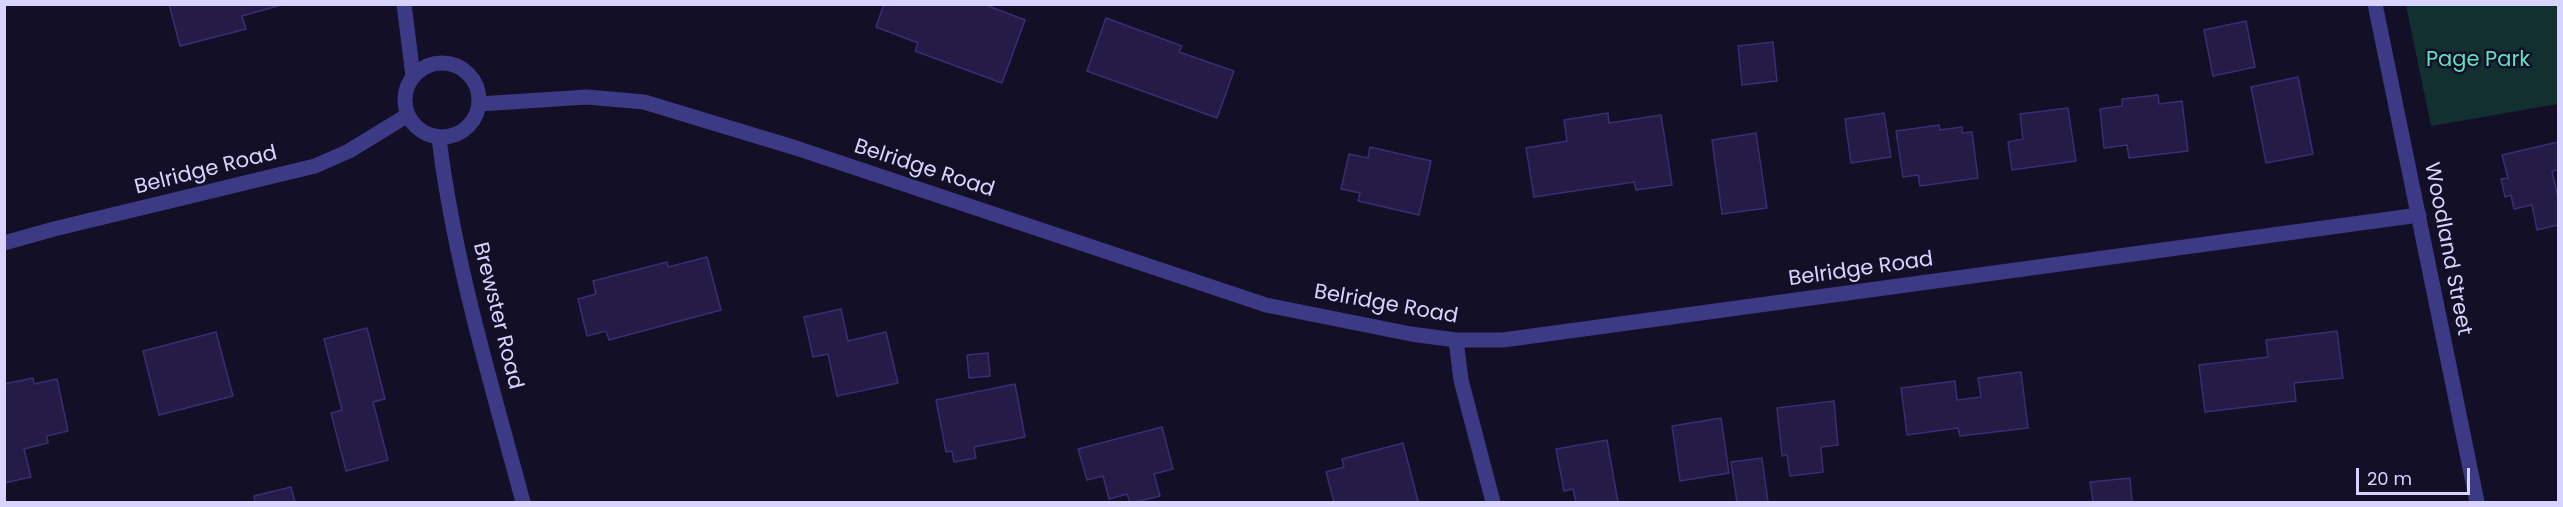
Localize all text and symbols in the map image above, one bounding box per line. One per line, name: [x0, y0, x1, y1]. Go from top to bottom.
park label: Page Park: [2426, 48, 2530, 74]
street label: Belridge Road: [851, 135, 997, 203]
street label: Belridge Road: [132, 141, 280, 201]
street label: Woodland Street: [2418, 160, 2476, 338]
street label: Brewster Road: [467, 240, 527, 392]
street label: Belridge Road: [1787, 247, 1935, 293]
street label: Belridge Road: [1312, 280, 1460, 330]
scale bar: [2359, 456, 2473, 494]
text: 20 m: [2367, 466, 2412, 491]

